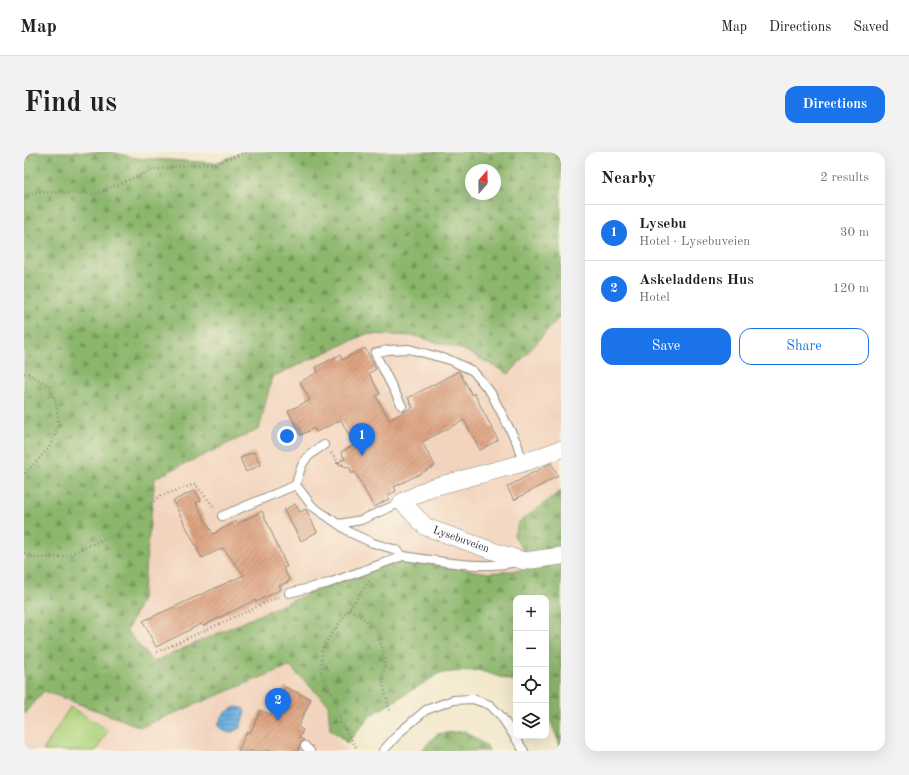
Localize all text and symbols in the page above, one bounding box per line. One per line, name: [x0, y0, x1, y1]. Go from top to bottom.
text: Map: [20, 18, 57, 37]
text: Map: [721, 20, 747, 34]
text: Directions: [769, 20, 831, 34]
text: Saved: [853, 20, 889, 34]
button: Directions: [785, 86, 885, 123]
text: Find us: [24, 90, 117, 118]
north arrow: [465, 164, 501, 200]
text: Nearby: [601, 170, 656, 187]
text: 2 results: [820, 171, 869, 184]
text: Lysebu: [639, 217, 687, 232]
text: 1: [610, 226, 618, 239]
text: 30 m: [840, 226, 869, 239]
text: Hotel · Lysebuveien: [639, 235, 750, 248]
text: Askeladdens Hus: [639, 273, 754, 288]
text: 2: [610, 282, 618, 295]
text: 120 m: [832, 282, 869, 295]
text: Hotel: [639, 291, 670, 304]
button: Save: [601, 328, 731, 365]
button: Share: [739, 328, 869, 365]
pin: 1: [349, 423, 375, 456]
your location: [277, 426, 297, 446]
street label: Lysebuveien: [431, 524, 491, 555]
map controls: [513, 595, 549, 739]
button: +: [513, 595, 549, 631]
button: −: [513, 631, 549, 667]
button: locate: [513, 667, 549, 703]
pin: 2: [265, 688, 291, 721]
button: layers: [513, 703, 549, 739]

